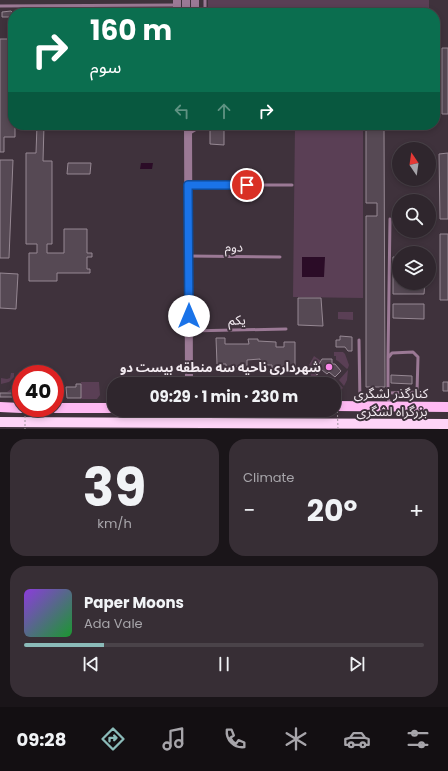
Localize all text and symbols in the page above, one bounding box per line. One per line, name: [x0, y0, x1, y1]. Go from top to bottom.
text: 160 m: [90, 11, 172, 50]
icon: right: [24, 24, 76, 76]
text: سوم: [90, 54, 121, 79]
icon: left: [171, 100, 193, 122]
icon: ahead: [213, 100, 235, 122]
icon: right: [255, 100, 277, 122]
north arrow: [392, 142, 436, 186]
map controls: [392, 142, 436, 290]
pin: [230, 168, 264, 202]
icon: arrive: [236, 174, 258, 196]
button: search: [392, 194, 436, 238]
street label: دوم: [225, 237, 243, 257]
button: layers: [392, 246, 436, 290]
position arrow: [168, 295, 210, 337]
street label: یکم: [228, 310, 246, 331]
place label: شهرداری ناحیه سه منطقه بیست دو: [120, 358, 321, 377]
marker: شهرداری ناحیه سه منطقه بیست دو: [324, 362, 334, 372]
speed limit sign: 40: [12, 365, 64, 417]
street label: کنارگذر لشگری: [354, 384, 429, 403]
text: 09:29 · 1 min · 230 m: [150, 386, 298, 407]
street label: بزرگراه لشگری: [357, 402, 427, 421]
text: 39: [83, 451, 146, 524]
text: Climate: [243, 468, 294, 487]
text: 20°: [307, 489, 357, 532]
text: −: [243, 495, 255, 526]
text: +: [409, 495, 424, 526]
text: km/h: [97, 514, 132, 533]
text: Paper Moons: [84, 592, 184, 613]
text: Ada Vale: [84, 614, 143, 633]
icon: previous: [80, 653, 102, 675]
icon: pause: [213, 653, 235, 675]
icon: next: [346, 653, 368, 675]
icon: directions: [99, 725, 127, 753]
icon: music: [160, 725, 188, 753]
icon: phone: [221, 725, 249, 753]
icon: climate: [282, 725, 310, 753]
icon: car: [343, 725, 371, 753]
icon: filters: [404, 725, 432, 753]
text: 09:28: [16, 727, 66, 752]

